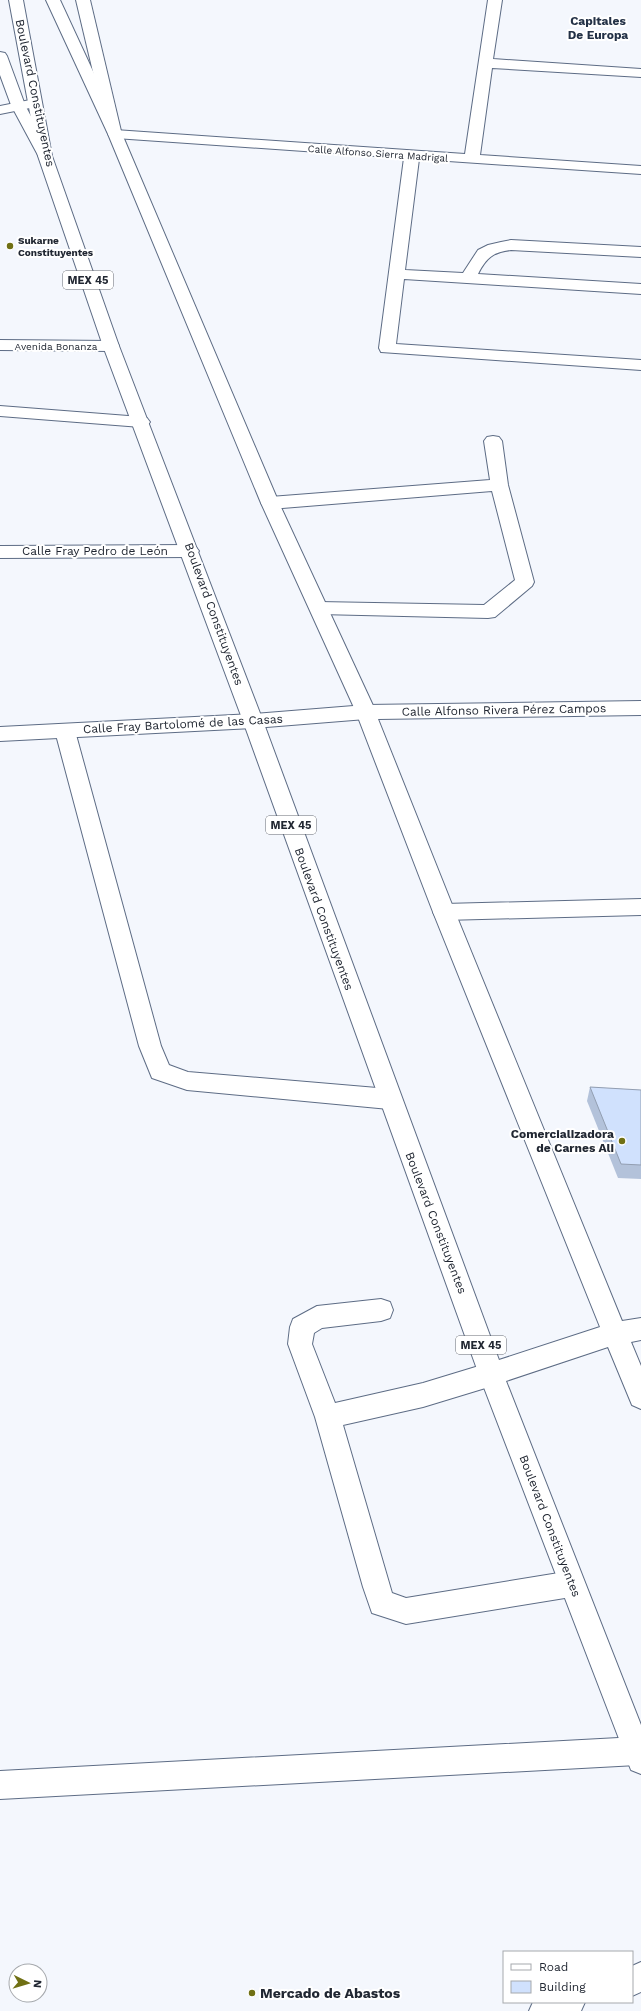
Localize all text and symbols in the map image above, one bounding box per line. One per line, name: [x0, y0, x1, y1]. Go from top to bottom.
district label: Capitales De Europa: [568, 14, 628, 42]
street label: Boulevard Constituyentes: [12, 18, 58, 168]
street label: Calle Alfonso Sierra Madrigal: [307, 143, 448, 164]
place label: Sukarne Constituyentes: [18, 235, 94, 258]
marker: Sukarne Constituyentes: [5, 241, 15, 251]
road number: MEX 45: [63, 271, 113, 289]
street label: Avenida Bonanza: [15, 341, 98, 352]
street label: Boulevard Constituyentes: [182, 541, 246, 687]
street label: Calle Fray Pedro de León: [22, 544, 168, 558]
street label: Calle Alfonso Rivera Pérez Campos: [402, 701, 606, 719]
street label: Calle Fray Bartolomé de las Casas: [83, 712, 283, 736]
road number: MEX 45: [266, 816, 316, 834]
street label: Boulevard Constituyentes: [292, 846, 356, 992]
place label: Comercializadora de Carnes Ali: [511, 1127, 614, 1155]
marker: Comercializadora de Carnes Ali: [617, 1136, 627, 1146]
street label: Boulevard Constituyentes: [402, 1150, 470, 1296]
road number: MEX 45: [456, 1336, 506, 1354]
street label: Boulevard Constituyentes: [516, 1453, 584, 1599]
legend: [503, 1951, 633, 2003]
text: Road: [539, 1960, 568, 1974]
north arrow: [8, 1963, 48, 2003]
text: N: [31, 1979, 44, 1988]
text: Building: [539, 1980, 586, 1994]
place label: Mercado de Abastos: [260, 1985, 401, 2001]
marker: Mercado de Abastos: [247, 1988, 257, 1998]

